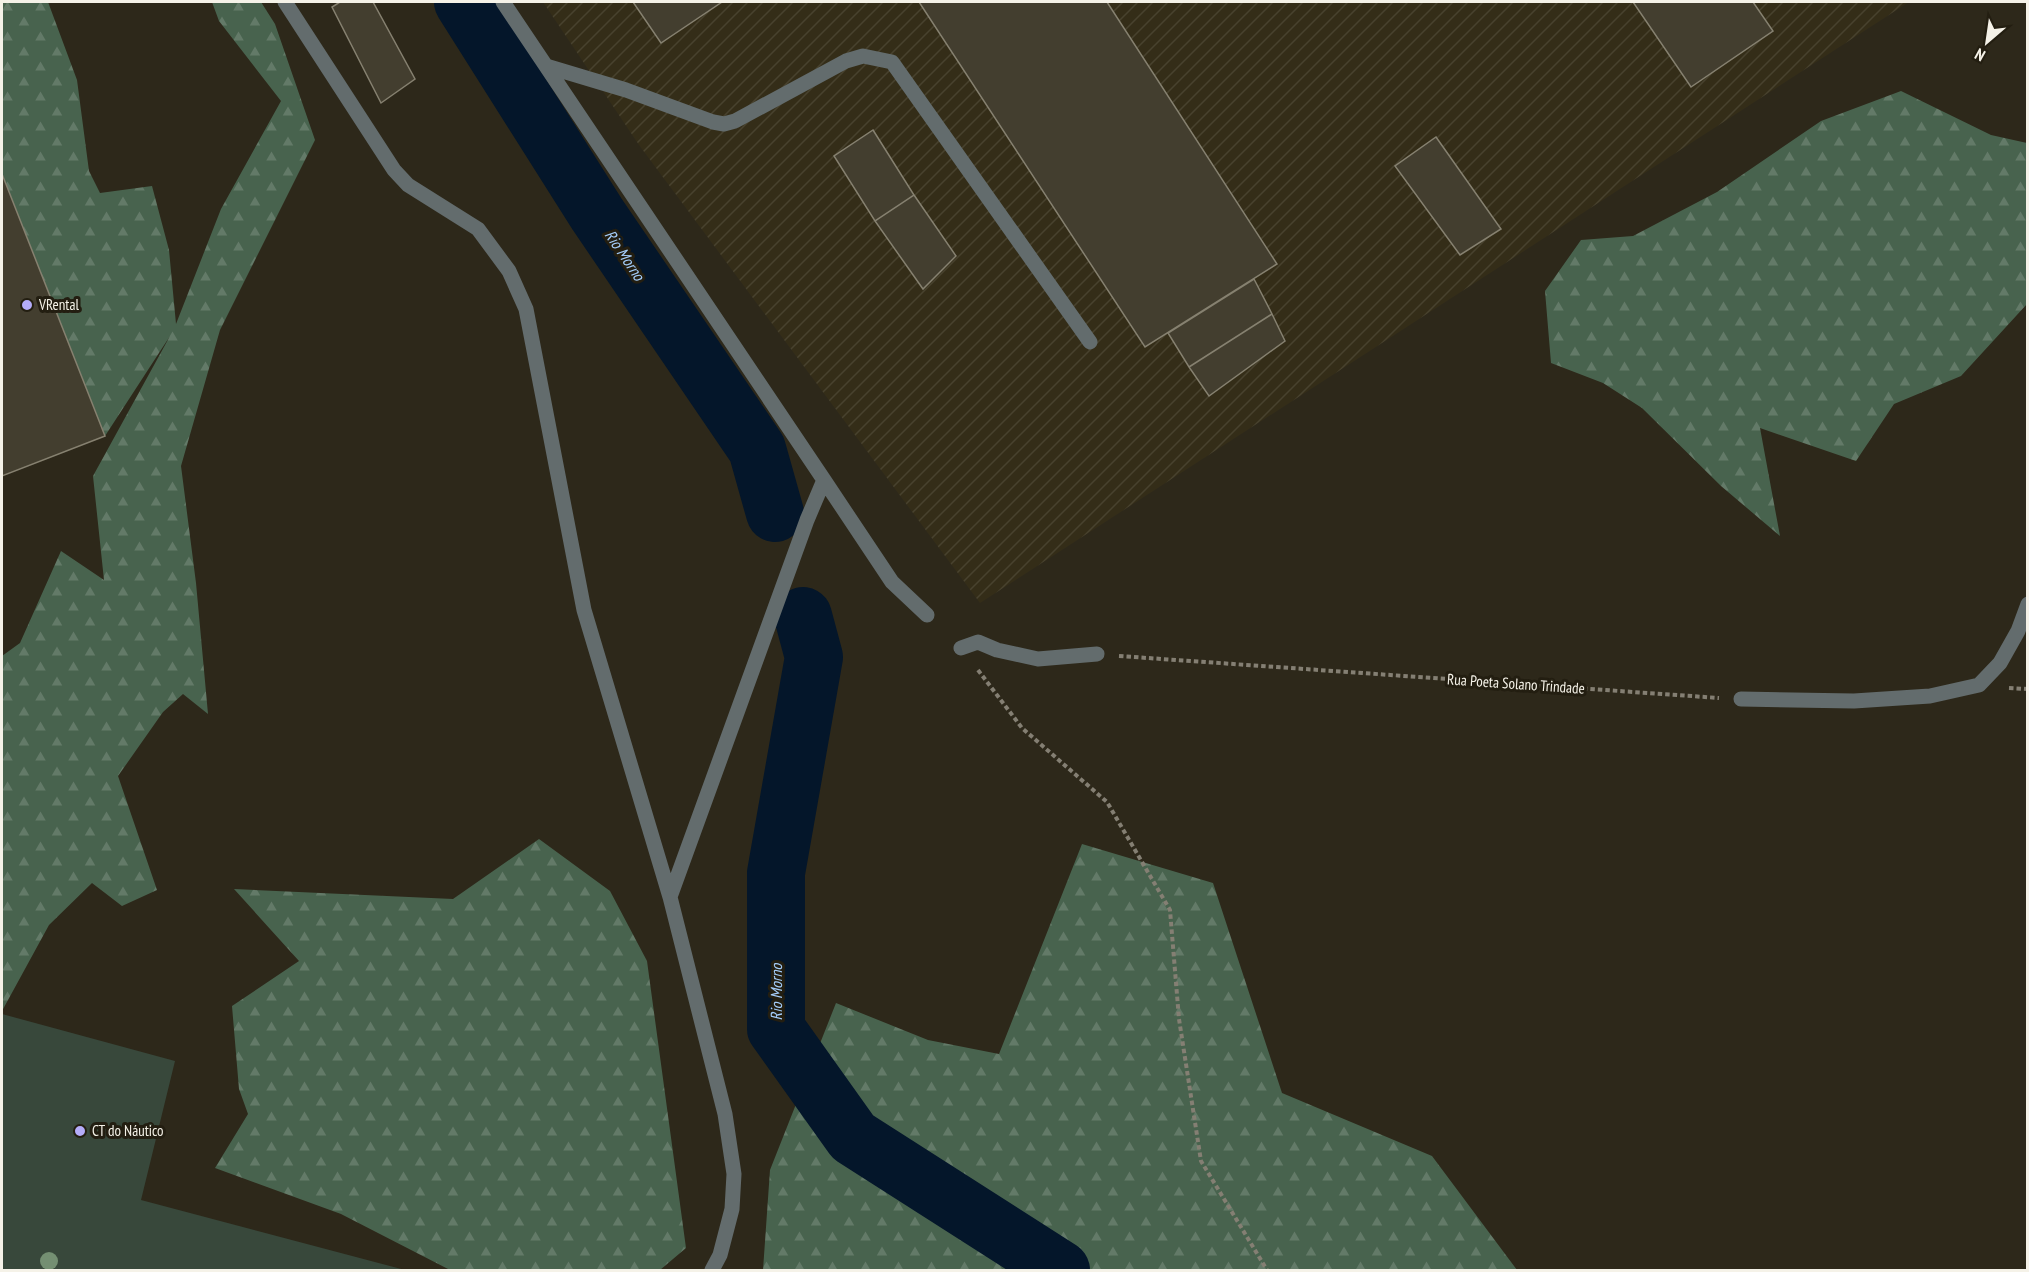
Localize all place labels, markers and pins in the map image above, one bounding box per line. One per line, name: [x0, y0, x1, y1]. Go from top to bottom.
place label: VRental: [38, 295, 79, 314]
marker: VRental: [20, 298, 34, 312]
place label: CT do Náutico: [92, 1121, 164, 1140]
marker: CT do Náutico: [73, 1124, 87, 1138]

